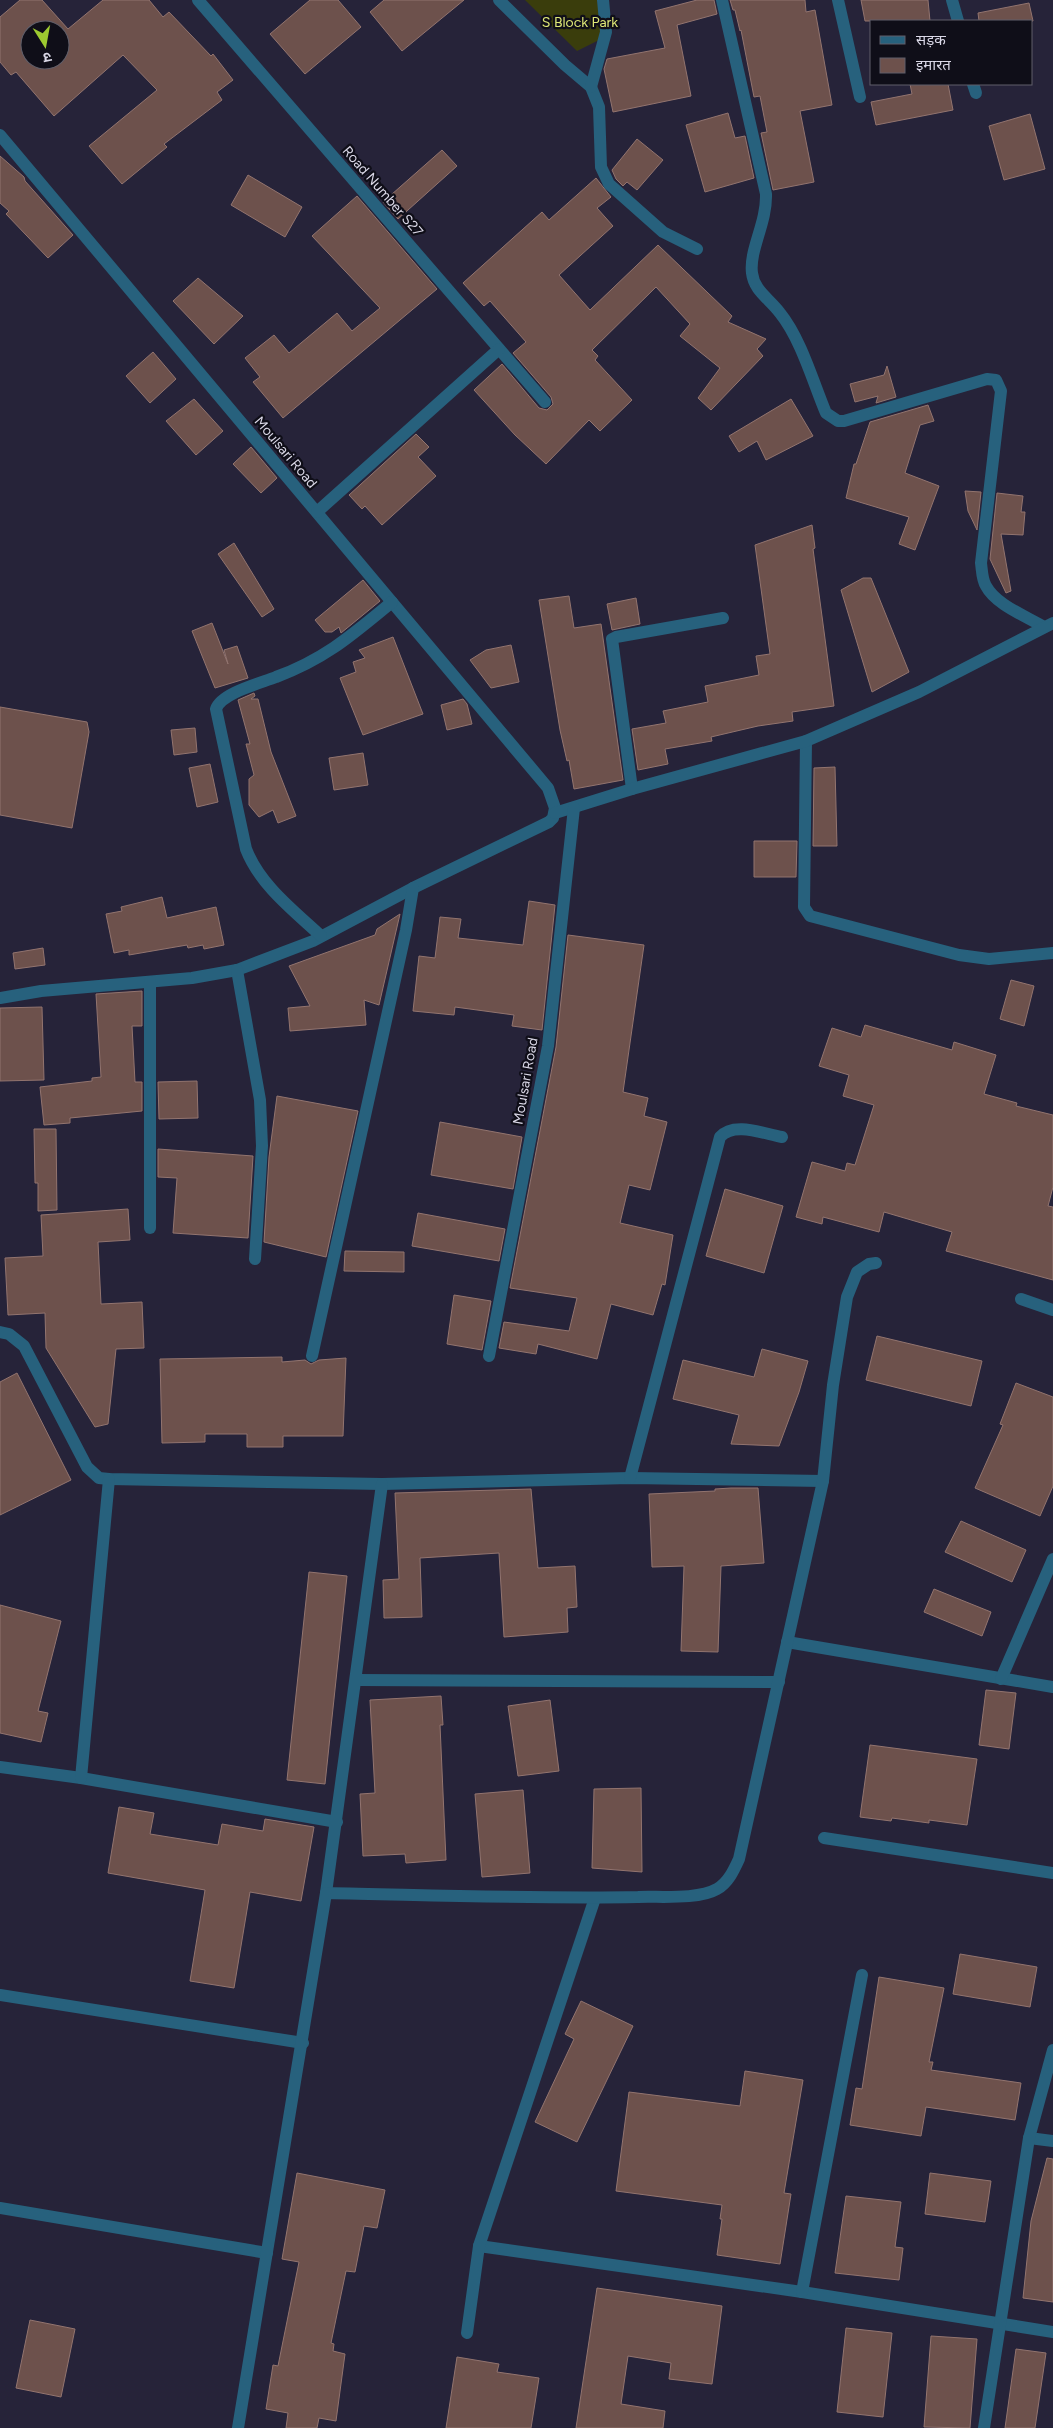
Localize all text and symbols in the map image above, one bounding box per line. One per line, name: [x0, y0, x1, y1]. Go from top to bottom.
park label: S Block Park: [542, 14, 618, 31]
north arrow: [20, 20, 70, 70]
legend: [870, 20, 1033, 85]
text: सड़क: [916, 31, 946, 49]
text: उ: [41, 48, 53, 67]
text: इमारत: [916, 56, 951, 74]
street label: Road Number S27: [339, 143, 427, 240]
street label: Moulsari Road: [251, 413, 320, 492]
street label: Moulsari Road: [509, 1036, 542, 1126]

